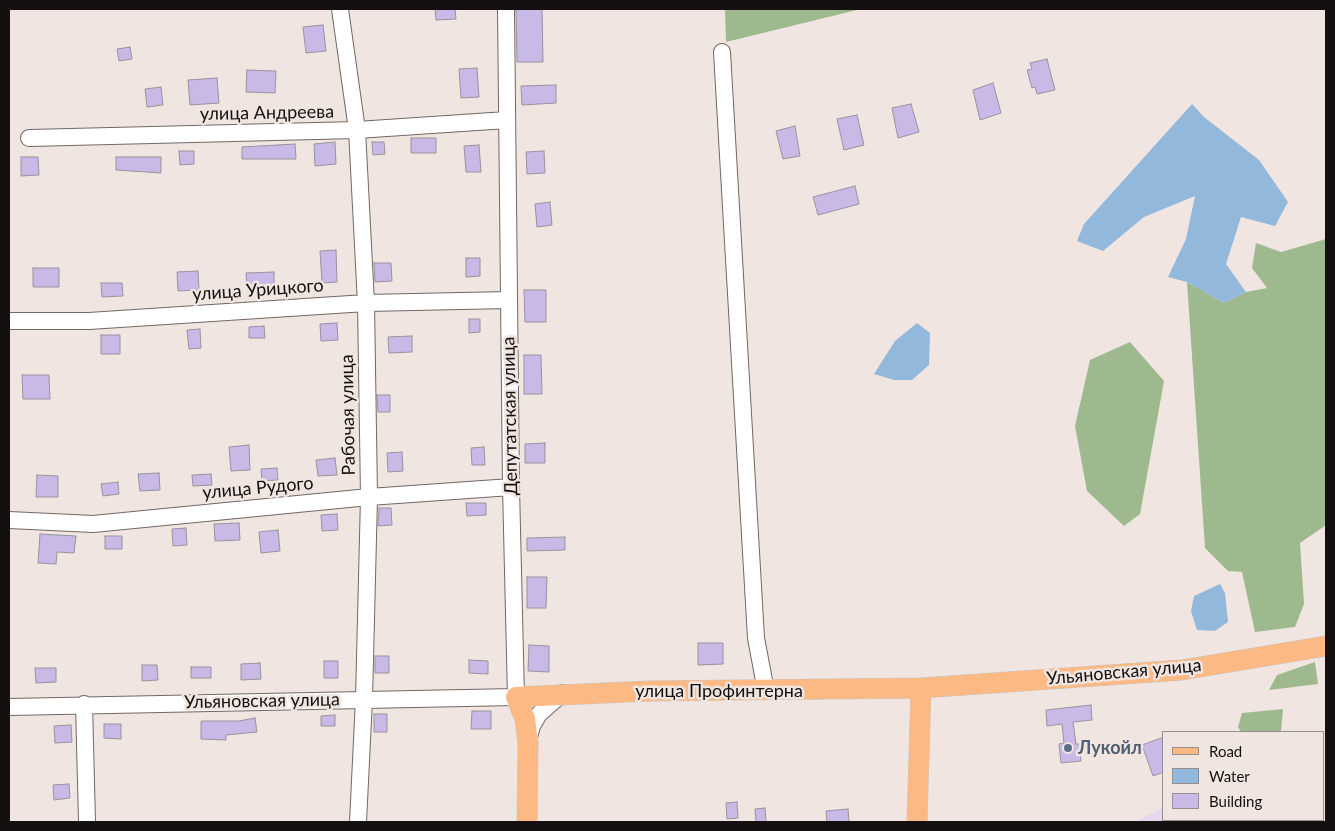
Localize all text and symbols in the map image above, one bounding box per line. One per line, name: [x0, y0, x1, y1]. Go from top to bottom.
street label: улица Андреева: [200, 101, 334, 125]
street label: улица Урицкого: [192, 275, 324, 305]
street label: Депутатская улица: [498, 337, 522, 495]
street label: Рабочая улица: [336, 354, 360, 476]
street label: улица Рудого: [202, 472, 314, 504]
street label: Ульяновская улица: [1046, 654, 1202, 690]
street label: улица Профинтерна: [635, 680, 803, 702]
street label: Ульяновская улица: [184, 689, 340, 713]
legend: [1162, 731, 1325, 821]
place label: Лукойл: [1078, 737, 1142, 759]
marker: Лукойл: [1062, 742, 1074, 754]
text: Road: [1209, 742, 1242, 760]
text: Water: [1209, 767, 1250, 785]
text: Building: [1209, 792, 1262, 810]

